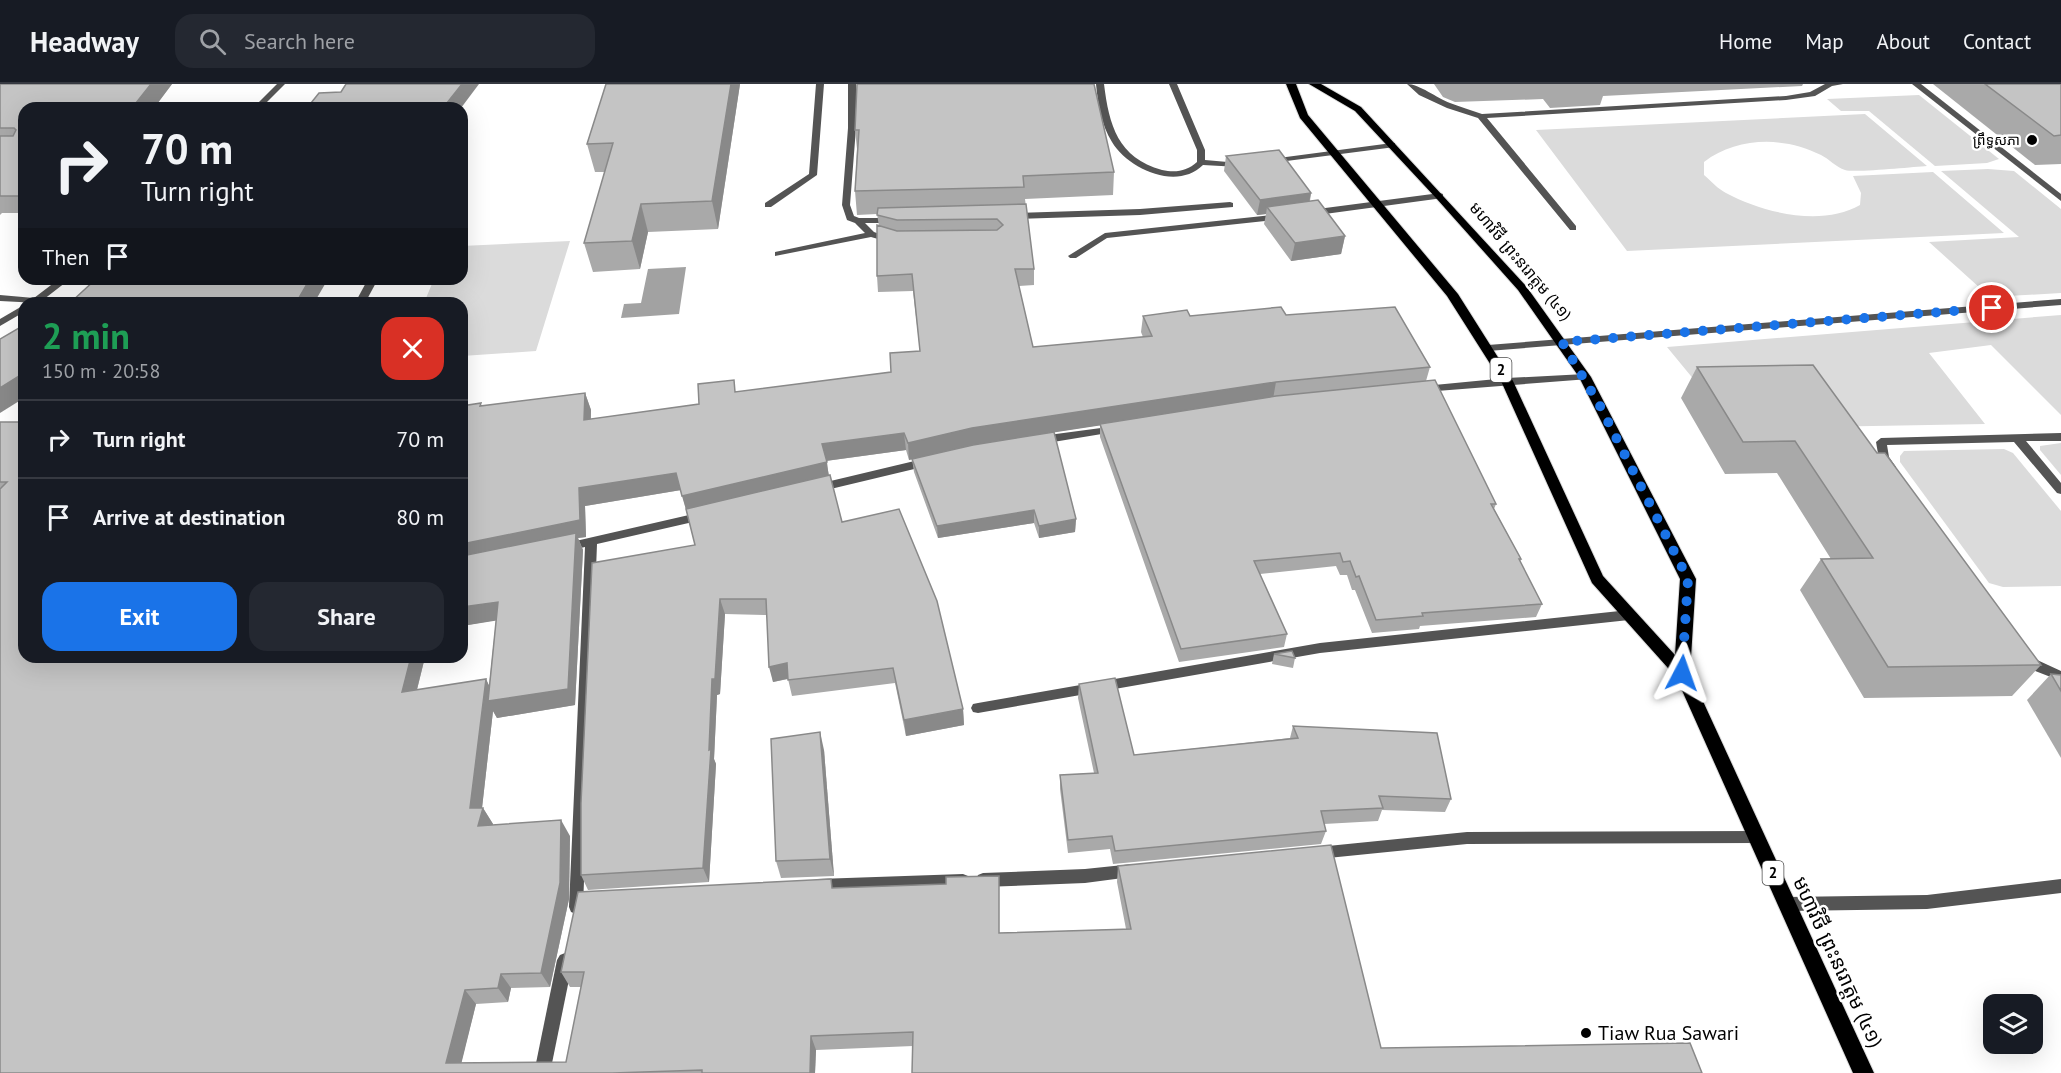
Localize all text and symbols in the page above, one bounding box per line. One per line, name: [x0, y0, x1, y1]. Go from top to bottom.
search box: [175, 14, 595, 68]
text: Headway: [30, 23, 139, 60]
icon: search: [196, 25, 229, 58]
text: Search here: [244, 27, 355, 55]
text: Home: [1719, 28, 1772, 55]
text: Map: [1805, 28, 1844, 55]
text: About: [1877, 28, 1930, 55]
text: Contact: [1963, 28, 2031, 55]
text: 70 m: [141, 121, 233, 176]
icon: right: [42, 126, 120, 204]
place label: ព្រឹទ្ធសភា: [1973, 131, 2020, 149]
marker: ព្រឹទ្ធសភា: [2025, 133, 2039, 147]
text: Turn right: [141, 174, 254, 208]
street label: មហាវិថី ព្រះនរោត្តម (៤១): [1465, 197, 1577, 325]
icon: arrive: [101, 240, 134, 273]
text: Then: [42, 243, 89, 271]
pin: [1966, 282, 2017, 333]
icon: arrive: [1975, 291, 2008, 324]
text: 2 min: [42, 312, 130, 359]
button: close: [381, 317, 444, 380]
text: 150 m · 20:58: [42, 358, 160, 384]
road number: 2: [1490, 358, 1512, 382]
icon: right: [42, 423, 75, 456]
text: Turn right: [93, 425, 185, 453]
text: 70 m: [396, 425, 444, 453]
icon: arrive: [42, 501, 75, 534]
text: Arrive at destination: [93, 503, 285, 531]
text: 80 m: [396, 503, 444, 531]
button: Exit: [42, 582, 237, 651]
button: Share: [249, 582, 444, 651]
position arrow: [1650, 641, 1714, 705]
road number: 2: [1762, 861, 1784, 885]
street label: មហាវិថី ព្រះនរោត្តម (៤១): [1787, 872, 1889, 1052]
map controls: [1983, 994, 2043, 1054]
button: layers: [1983, 994, 2043, 1054]
place label: Tiaw Rua Sawari: [1598, 1020, 1739, 1046]
marker: Tiaw Rua Sawari: [1579, 1026, 1593, 1040]

